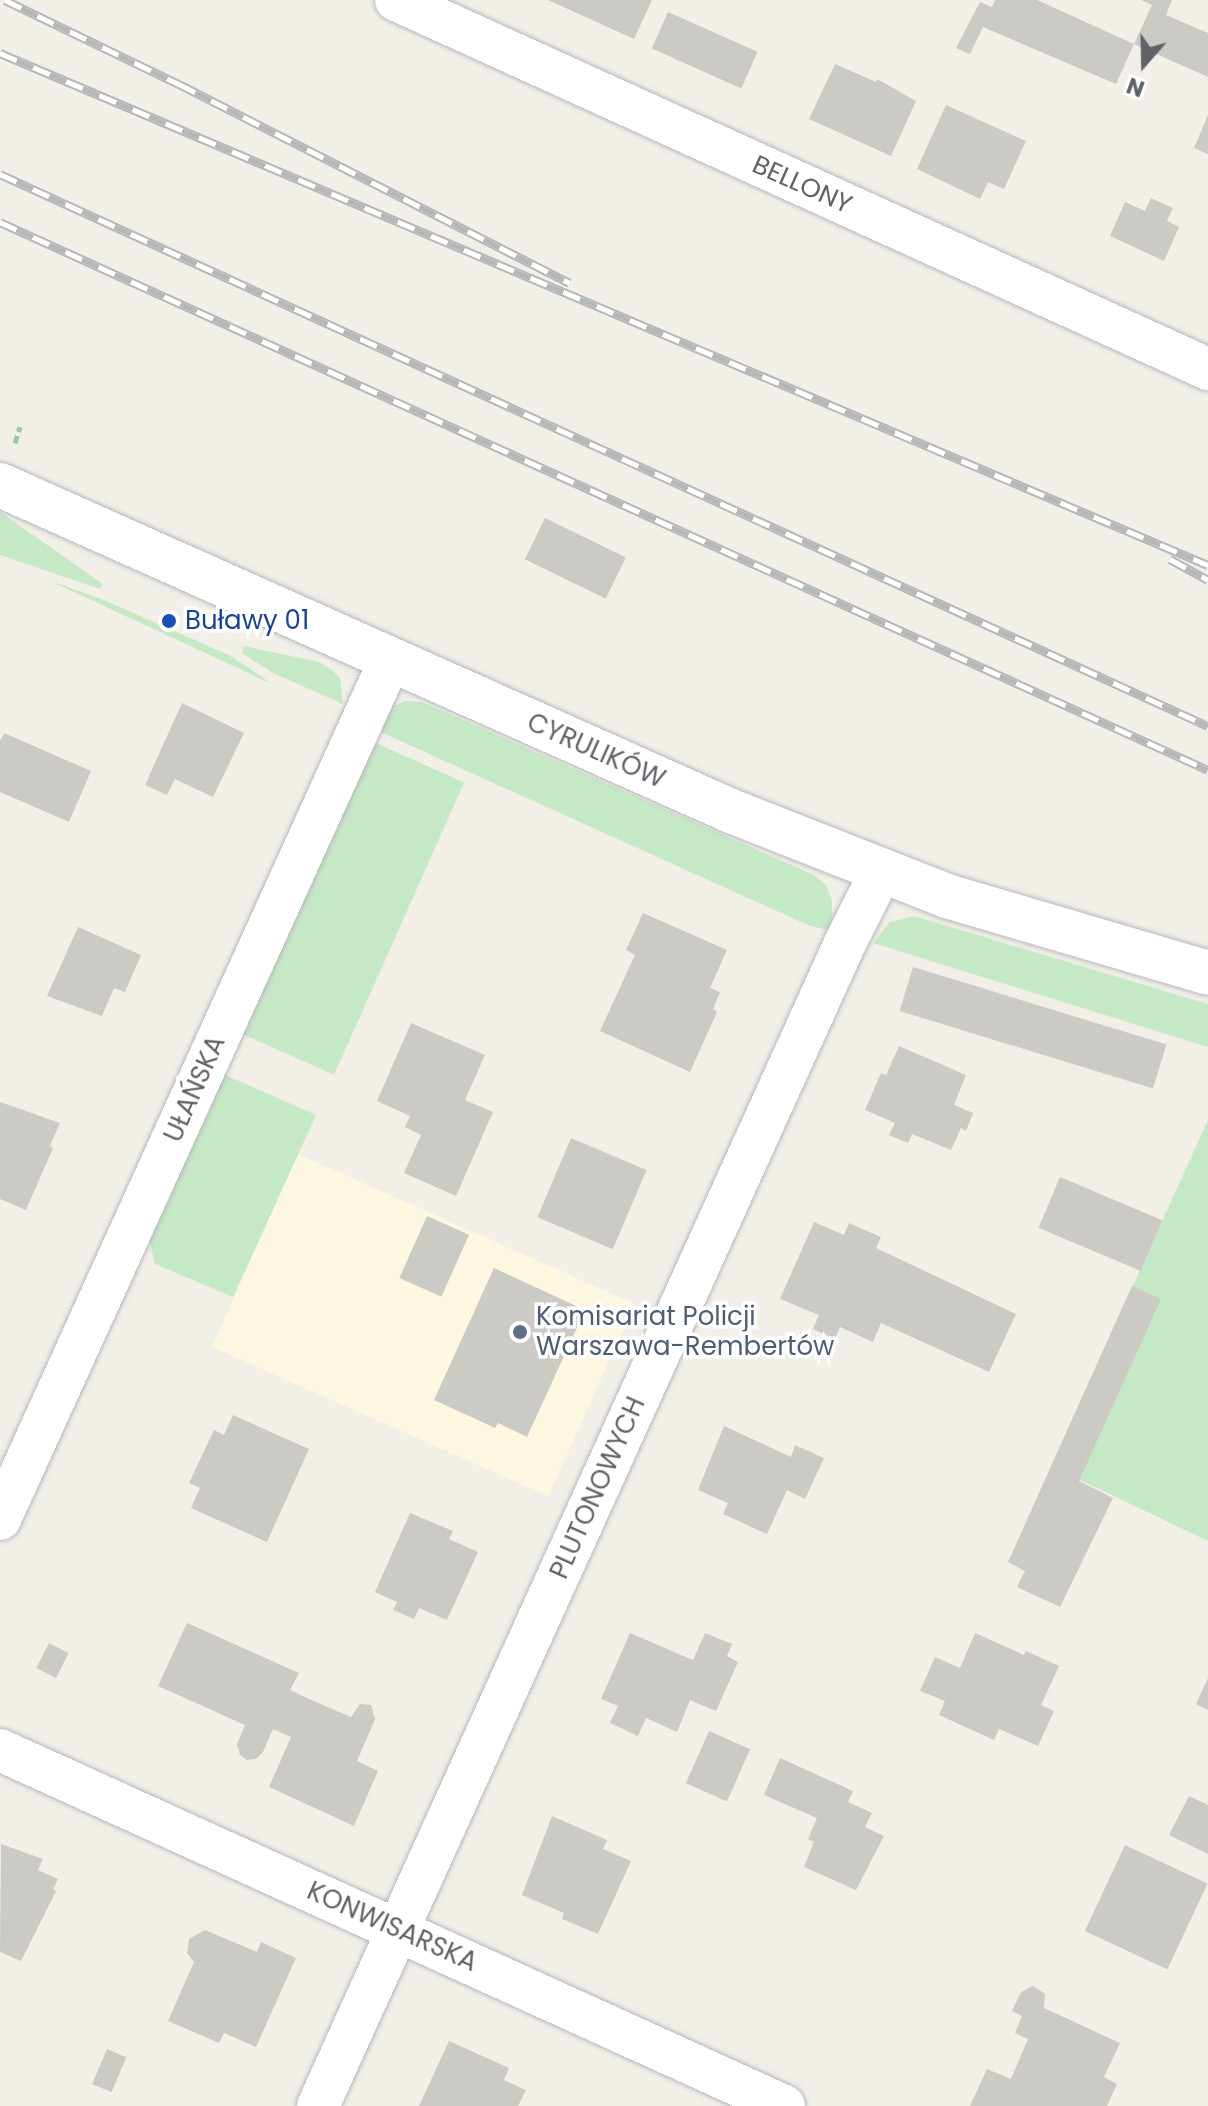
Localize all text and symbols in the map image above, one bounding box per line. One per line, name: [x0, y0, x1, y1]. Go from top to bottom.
north arrow: [1104, 24, 1184, 104]
text: N: [1123, 70, 1149, 104]
street label: BELLONY: [747, 149, 857, 221]
place label: Buławy 01: [185, 605, 309, 637]
marker: Buławy 01: [160, 612, 178, 630]
street label: CYRULIKÓW: [522, 707, 670, 795]
street label: UŁAŃSKA: [158, 1031, 232, 1147]
place label: Komisariat Policji Warszawa-Rembertów: [536, 1301, 834, 1362]
marker: Komisariat Policji Warszawa-Rembertów: [511, 1323, 529, 1341]
street label: PLUTONOWYCH: [544, 1392, 652, 1584]
street label: KONWISARSKA: [302, 1876, 482, 1978]

